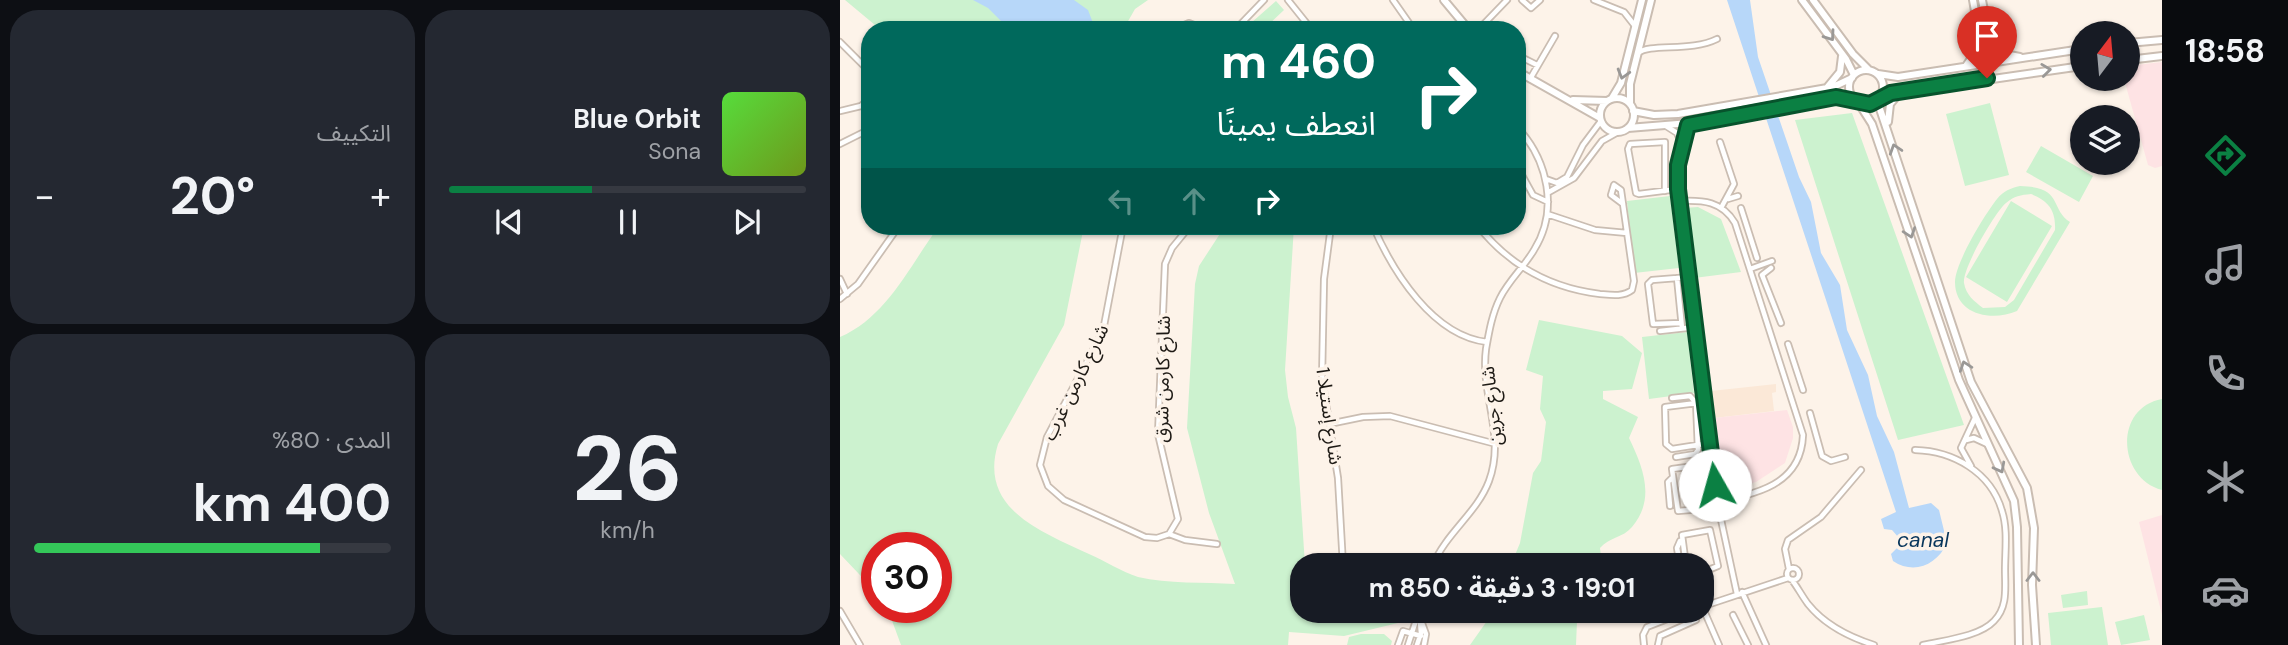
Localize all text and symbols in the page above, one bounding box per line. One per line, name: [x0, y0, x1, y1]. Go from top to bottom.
pin: [1957, 6, 2017, 78]
icon: arrive: [1968, 17, 2006, 55]
north arrow: [2070, 21, 2140, 91]
map controls: [2070, 21, 2140, 175]
one-way arrow: [1822, 28, 1834, 41]
text: 460 m: [1221, 29, 1376, 93]
text: 18:58: [2185, 30, 2265, 72]
icon: right: [1400, 49, 1491, 140]
one-way arrow: [2040, 63, 2052, 78]
one-way arrow: [1616, 68, 1631, 80]
text: Blue Orbit: [573, 102, 701, 136]
text: انعطف يمينًا: [1216, 103, 1376, 145]
button: layers: [2070, 105, 2140, 175]
text: التكييف: [317, 118, 391, 148]
icon: directions: [2201, 131, 2250, 180]
text: Sona: [648, 136, 701, 166]
one-way arrow: [1889, 144, 1903, 156]
text: 20°: [170, 162, 255, 230]
text: −: [34, 171, 55, 221]
text: +: [370, 171, 391, 221]
icon: left: [1102, 182, 1140, 220]
icon: ahead: [1175, 182, 1213, 220]
icon: right: [1248, 182, 1286, 220]
icon: previous: [490, 203, 528, 241]
icon: pause: [609, 203, 647, 241]
icon: next: [728, 203, 766, 241]
one-way arrow: [1902, 227, 1916, 239]
icon: music: [2201, 240, 2250, 289]
street label: شارع كارمن شرق: [1149, 315, 1177, 443]
street label: شارع كارمن غرب: [1036, 320, 1115, 445]
icon: phone: [2201, 349, 2250, 398]
one-way arrow: [1959, 360, 1973, 372]
street label: شارع جرين: [1475, 365, 1509, 447]
street label: شارع إستيلا 1: [1309, 366, 1349, 466]
text: 26: [572, 410, 683, 528]
text: المدى · 80%: [272, 425, 391, 455]
position arrow: [1678, 448, 1752, 522]
icon: climate: [2201, 457, 2250, 506]
one-way arrow: [1991, 461, 2005, 474]
text: 400 km: [193, 469, 391, 537]
text: km/h: [600, 515, 655, 545]
water label: canal: [1897, 526, 1949, 554]
speed limit sign: 30: [861, 532, 952, 623]
icon: car: [2201, 566, 2250, 615]
text: 19:01 · 3 دقيقة · 850 m: [1369, 571, 1635, 605]
one-way arrow: [2025, 571, 2041, 582]

